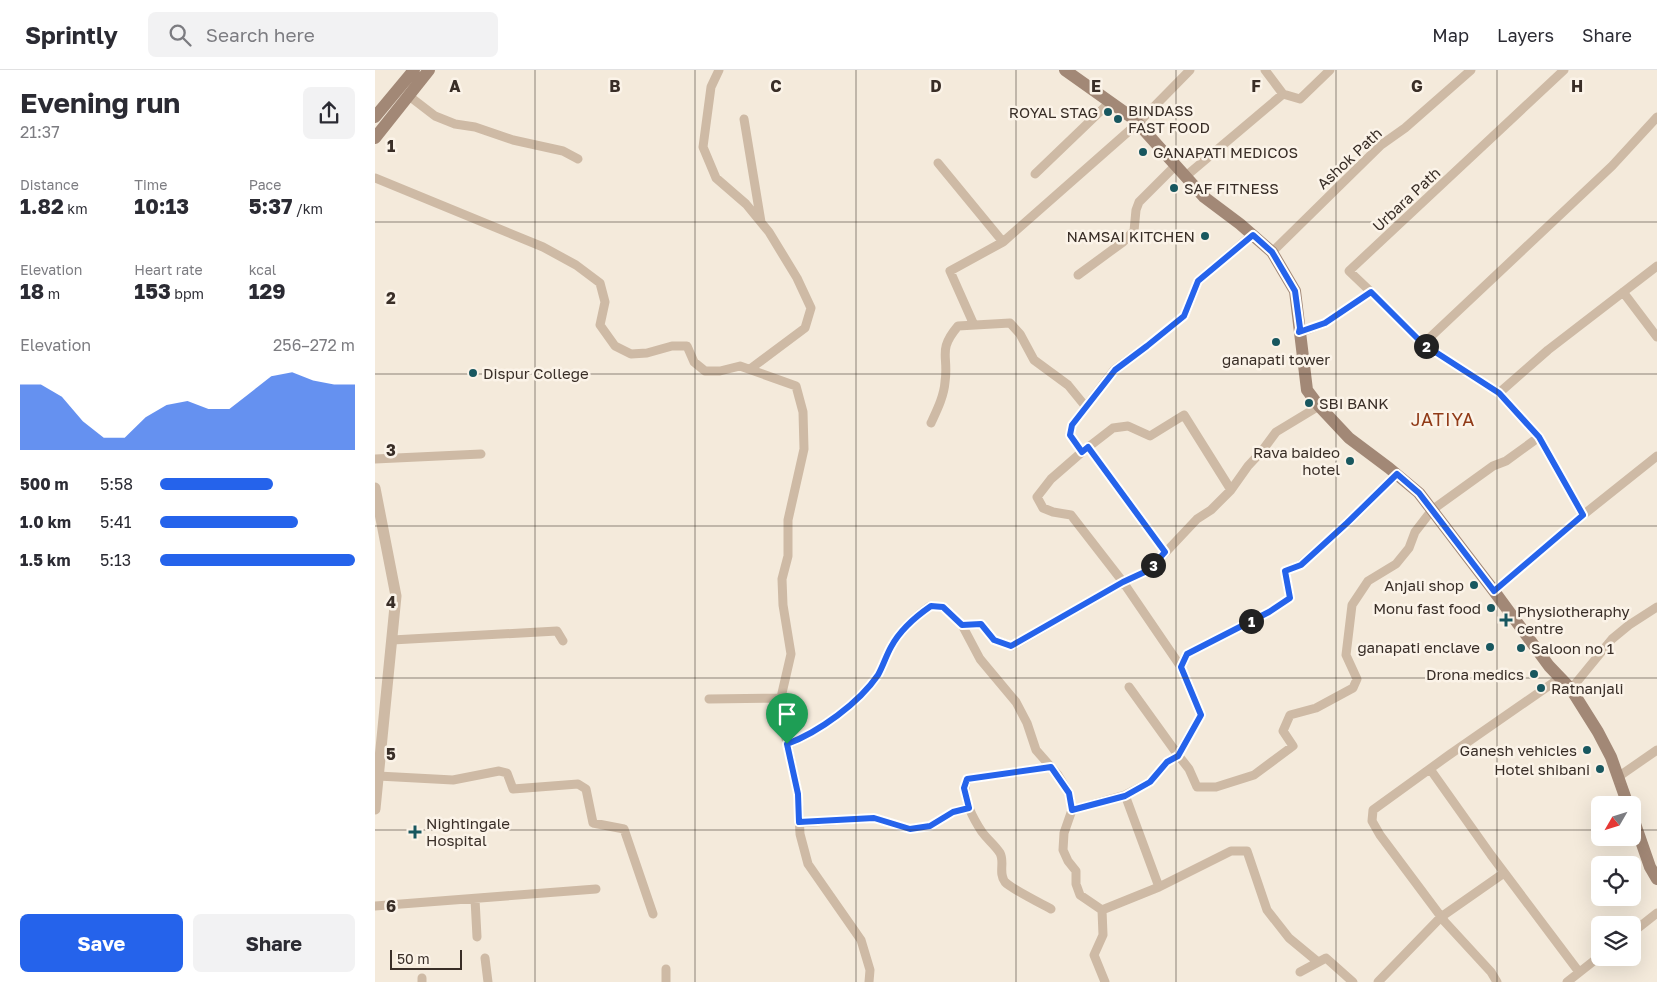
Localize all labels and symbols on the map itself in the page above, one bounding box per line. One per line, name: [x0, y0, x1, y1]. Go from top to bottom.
text: A: [449, 76, 461, 96]
text: B: [609, 76, 621, 96]
text: C: [770, 76, 782, 96]
text: D: [930, 76, 942, 96]
text: E: [1091, 76, 1101, 96]
text: F: [1251, 76, 1261, 96]
text: G: [1411, 76, 1423, 96]
text: H: [1571, 76, 1583, 96]
place label: BINDASS FAST FOOD: [1128, 101, 1210, 136]
place label: ROYAL STAG: [1009, 103, 1098, 121]
marker: ROYAL STAG: [1102, 106, 1114, 118]
marker: BINDASS FAST FOOD: [1112, 113, 1124, 125]
street label: Ashok Path: [1313, 124, 1385, 192]
text: 1: [387, 136, 395, 156]
place label: GANAPATI MEDICOS: [1153, 143, 1298, 161]
marker: GANAPATI MEDICOS: [1137, 146, 1149, 158]
street label: Urbara Path: [1369, 163, 1443, 235]
place label: SAF FITNESS: [1184, 179, 1279, 197]
marker: SAF FITNESS: [1168, 182, 1180, 194]
place label: NAMSAI KITCHEN: [1066, 227, 1195, 245]
marker: NAMSAI KITCHEN: [1199, 230, 1211, 242]
text: 2: [386, 288, 396, 308]
pin: 2: [1413, 334, 1439, 358]
marker: ganapati tower: [1270, 336, 1282, 348]
place label: ganapati tower: [1222, 350, 1330, 368]
place label: Dispur College: [483, 364, 589, 382]
marker: Dispur College: [467, 367, 479, 379]
place label: SBI BANK: [1319, 394, 1389, 412]
marker: SBI BANK: [1303, 397, 1315, 409]
district label: JATIYA: [1411, 408, 1475, 430]
text: 3: [386, 440, 396, 460]
place label: Rava baideo hotel: [1253, 443, 1340, 478]
marker: Rava baideo hotel: [1344, 455, 1356, 467]
pin: 3: [1141, 552, 1165, 578]
place label: Anjali shop: [1384, 576, 1464, 594]
marker: Anjali shop: [1468, 579, 1480, 591]
text: 4: [386, 592, 396, 612]
place label: Monu fast food: [1373, 599, 1481, 617]
marker: Monu fast food: [1485, 602, 1497, 614]
place label: Physiotheraphy centre: [1517, 602, 1630, 637]
pin: 1: [1239, 608, 1263, 634]
marker: Physiotheraphy centre: [1499, 613, 1513, 627]
place label: ganapati enclave: [1357, 638, 1480, 656]
place label: Saloon no 1: [1531, 639, 1614, 657]
marker: ganapati enclave: [1484, 641, 1496, 653]
marker: Saloon no 1: [1515, 642, 1527, 654]
place label: Drona medics: [1426, 665, 1524, 683]
marker: Drona medics: [1528, 668, 1540, 680]
place label: Ratnanjali: [1551, 679, 1624, 697]
marker: Ratnanjali: [1535, 682, 1547, 694]
pin: [766, 693, 808, 744]
place label: Ganesh vehicles: [1460, 741, 1577, 759]
text: 5: [386, 744, 396, 764]
marker: Ganesh vehicles: [1581, 744, 1593, 756]
place label: Hotel shibani: [1494, 760, 1590, 778]
marker: Hotel shibani: [1594, 763, 1606, 775]
north arrow: [1591, 796, 1641, 846]
place label: Nightingale Hospital: [426, 814, 510, 849]
marker: Nightingale Hospital: [408, 825, 422, 839]
text: 6: [386, 896, 396, 916]
scale bar: [390, 947, 463, 970]

